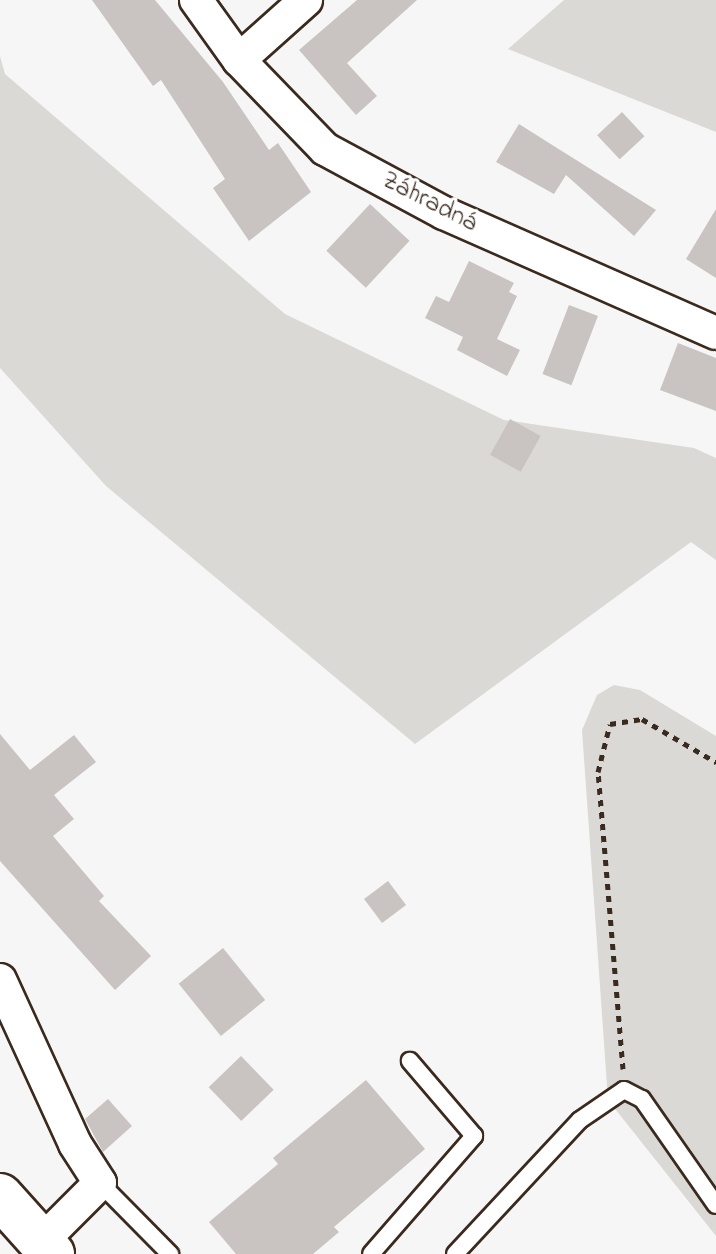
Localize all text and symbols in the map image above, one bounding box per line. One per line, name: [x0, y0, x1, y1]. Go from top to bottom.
street label: Záhradná: [376, 166, 482, 240]

